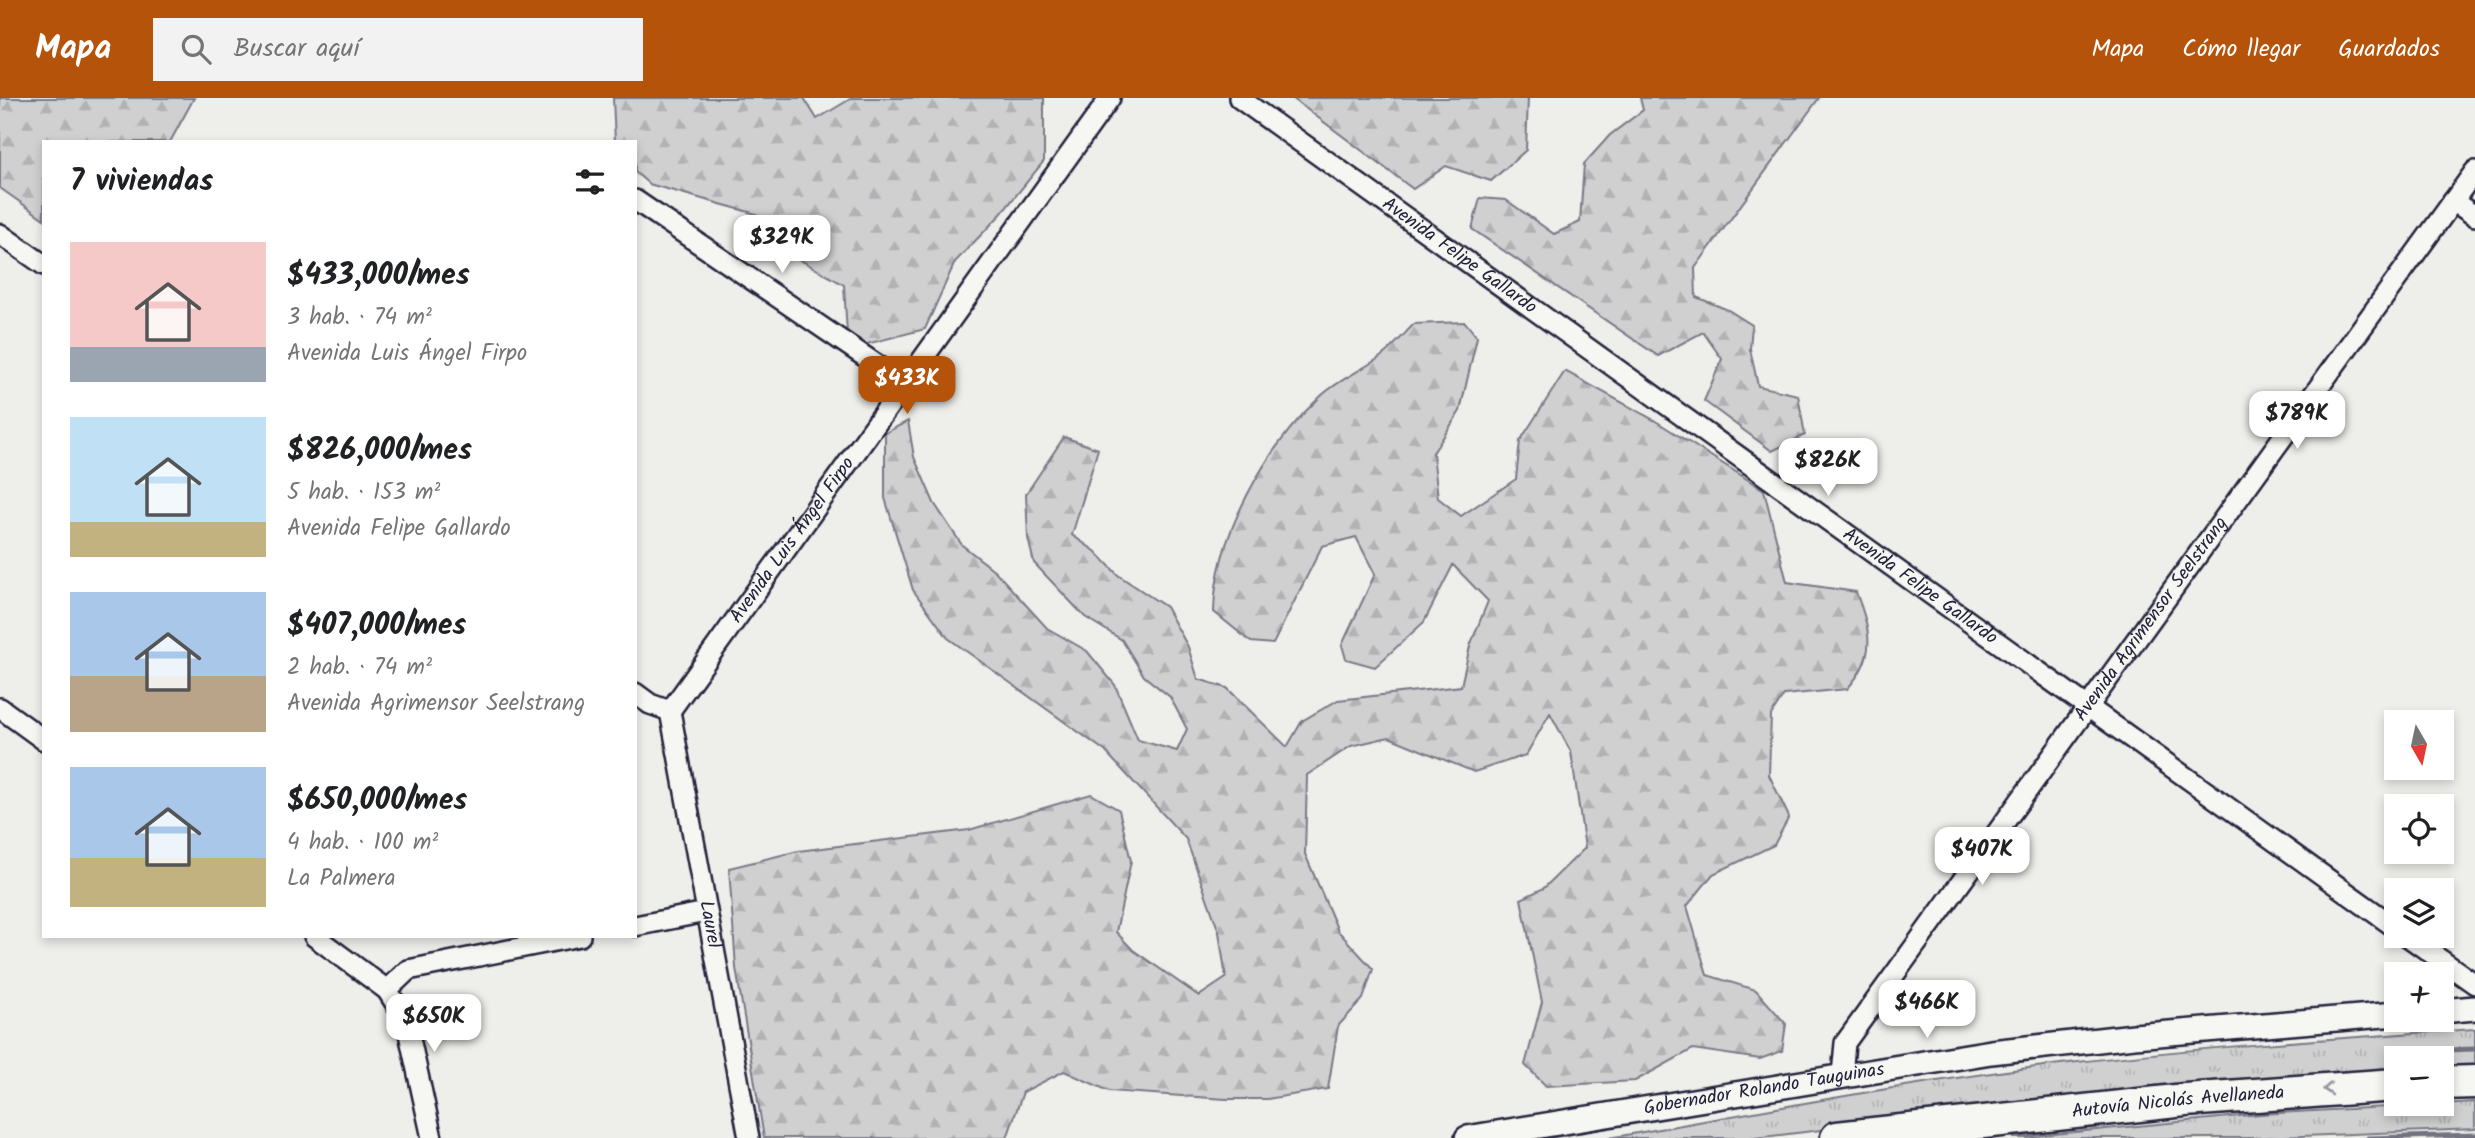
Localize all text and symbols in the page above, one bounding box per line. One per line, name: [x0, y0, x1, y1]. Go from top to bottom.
search box: [153, 18, 643, 81]
text: Mapa: [35, 23, 111, 76]
text: Buscar aquí: [233, 28, 360, 70]
icon: search: [177, 30, 215, 68]
text: Mapa: [2091, 30, 2144, 69]
text: Cómo llegar: [2182, 30, 2300, 69]
text: Guardados: [2338, 30, 2440, 69]
text: 7 viviendas: [70, 158, 213, 206]
icon: filters: [571, 163, 609, 201]
street label: Avenida Felipe Gallardo: [1375, 190, 1543, 322]
pin: $329K: [733, 216, 831, 275]
text: $329K: [749, 220, 815, 256]
text: $433,000/mes: [287, 252, 470, 300]
icon: home: [126, 270, 210, 354]
text: 3 hab. · 74 m²: [287, 300, 432, 336]
text: Avenida Luis Ángel Firpo: [287, 336, 527, 372]
pin: $433K: [858, 356, 956, 416]
text: $433K: [874, 361, 940, 397]
pin: $789K: [2248, 392, 2346, 451]
text: $789K: [2265, 396, 2329, 432]
text: $826,000/mes: [287, 427, 472, 475]
pin: $826K: [1779, 438, 1877, 498]
text: $826K: [1795, 443, 1861, 479]
icon: home: [126, 445, 210, 529]
street label: Avenida Luis Ángel Firpo: [722, 451, 863, 630]
text: 5 hab. · 153 m²: [287, 475, 440, 511]
street label: Avenida Agrimensor Seelstrang: [2067, 510, 2236, 728]
text: Avenida Felipe Gallardo: [287, 511, 511, 547]
street label: Avenida Felipe Gallardo: [1836, 520, 2004, 653]
text: $407,000/mes: [287, 602, 466, 650]
icon: home: [126, 620, 210, 704]
text: 2 hab. · 74 m²: [287, 650, 432, 686]
text: Avenida Agrimensor Seelstrang: [287, 686, 585, 722]
north arrow: [2384, 710, 2454, 780]
map controls: [2384, 710, 2454, 1116]
text: $650,000/mes: [287, 777, 467, 825]
button: locate: [2384, 794, 2454, 864]
icon: home: [126, 795, 210, 879]
text: 4 hab. · 100 m²: [287, 825, 438, 861]
pin: $407K: [1933, 828, 2031, 887]
text: $407K: [1951, 832, 2013, 868]
text: La Palmera: [287, 861, 396, 897]
button: layers: [2384, 878, 2454, 948]
street label: Laurel: [690, 898, 729, 951]
button: +: [2384, 962, 2454, 1032]
pin: $466K: [1878, 981, 1976, 1040]
text: $466K: [1895, 985, 1959, 1021]
pin: $650K: [385, 995, 483, 1054]
text: $650K: [402, 999, 466, 1035]
button: −: [2384, 1046, 2454, 1116]
street label: Gobernador Rolando Tauguinas: [1642, 1055, 1887, 1124]
street label: Autovía Nicolás Avellaneda: [2070, 1078, 2285, 1127]
one-way arrow: [2322, 1081, 2333, 1096]

